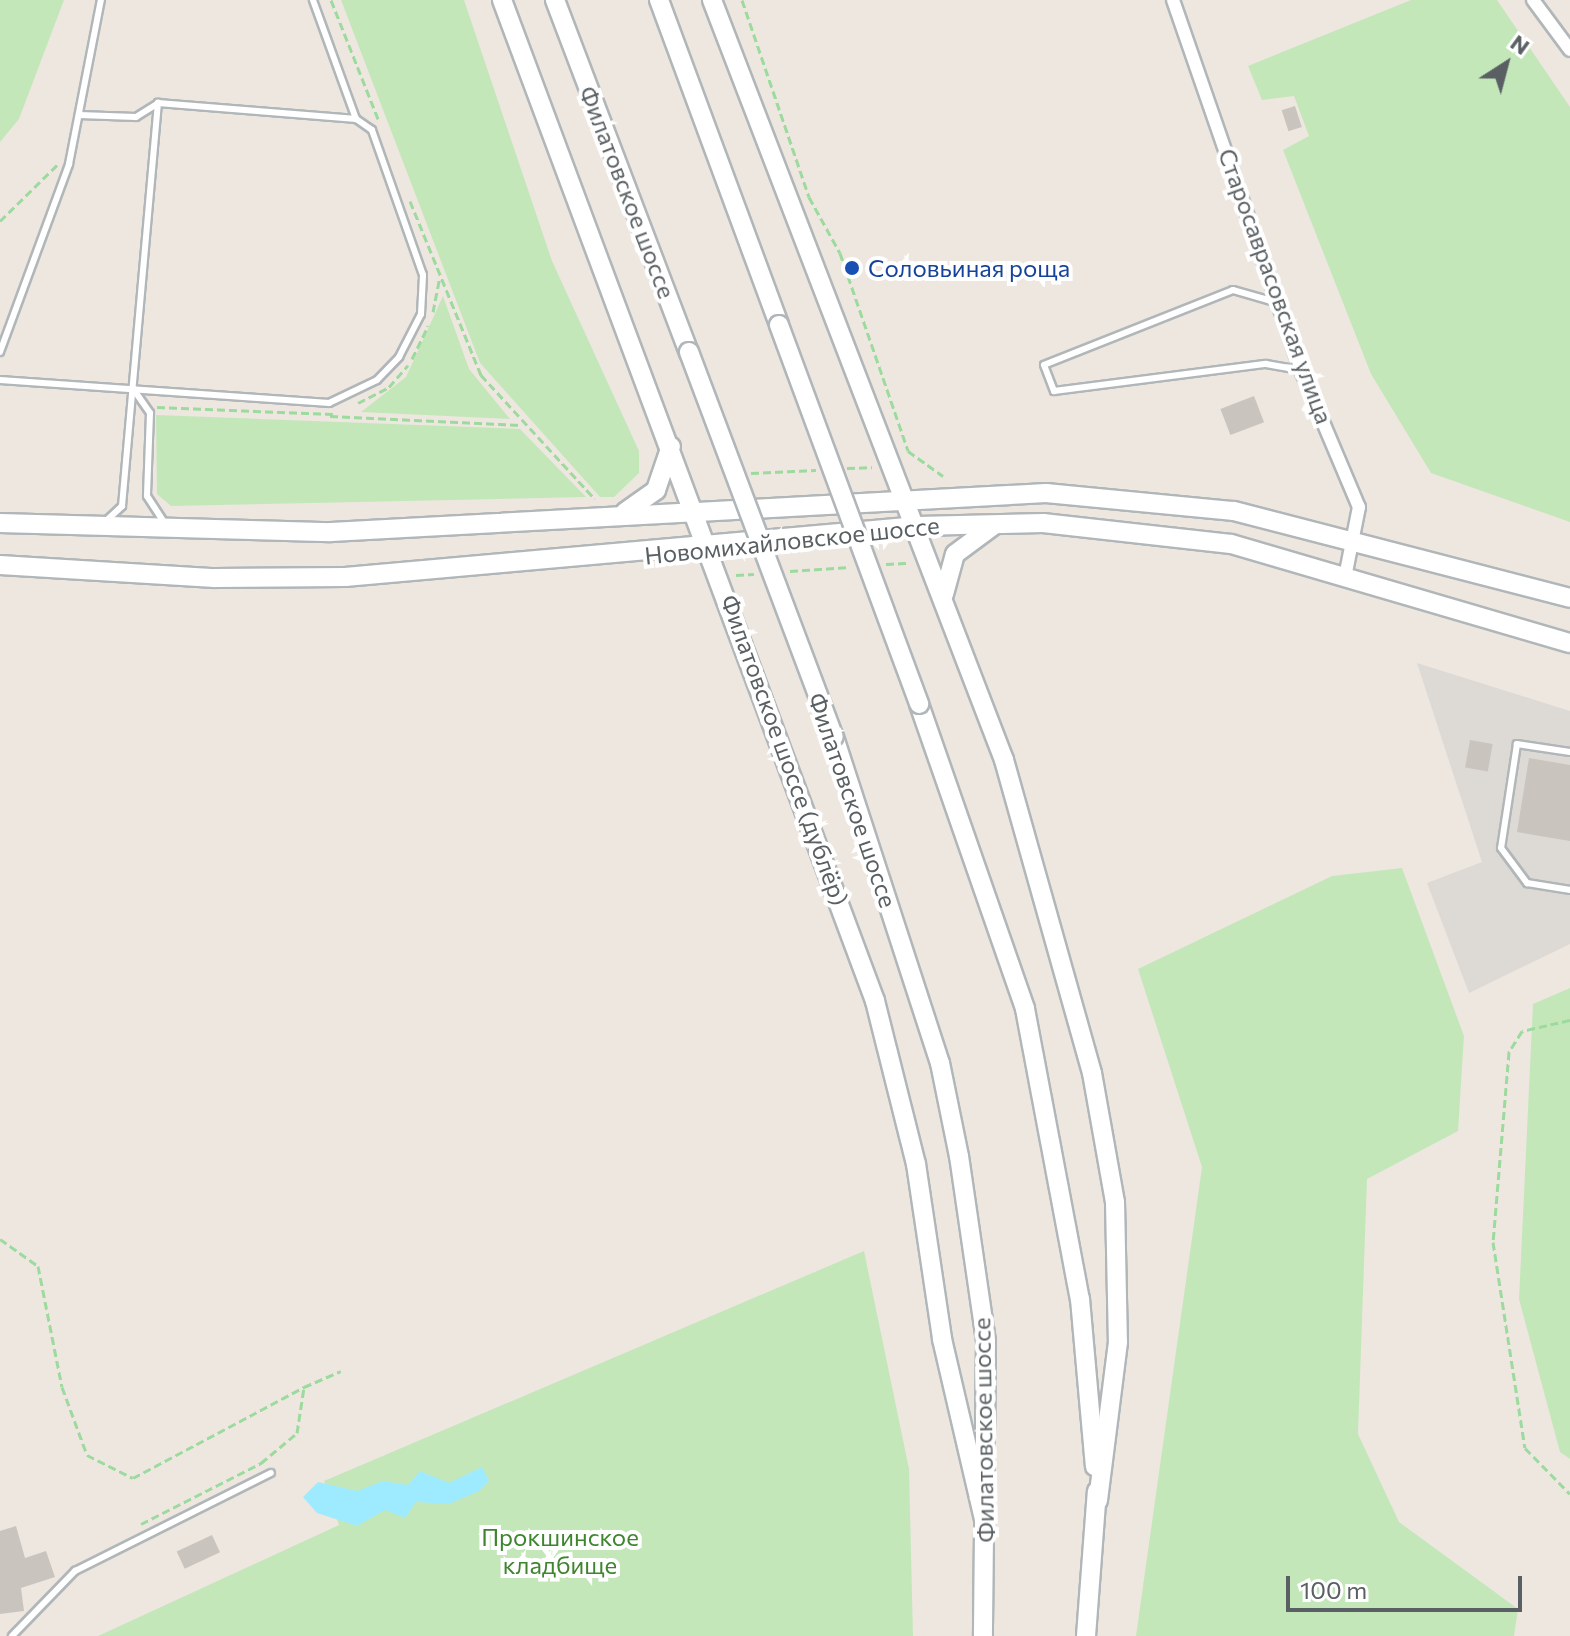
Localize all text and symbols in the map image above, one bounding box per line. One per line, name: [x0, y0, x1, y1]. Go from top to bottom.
north arrow: [1466, 24, 1546, 104]
text: N: [1506, 28, 1535, 60]
street label: Филатовское шоссе: [574, 82, 682, 302]
street label: Старосаврасовская улица: [1213, 145, 1339, 427]
place label: Соловьиная роща: [868, 254, 1070, 282]
marker: Соловьиная роща: [843, 259, 861, 277]
street label: Новомихайловское шоссе: [643, 510, 941, 570]
street label: Филатовское шоссе (дублёр): [715, 591, 855, 909]
street label: Филатовское шоссе: [803, 689, 903, 911]
street label: Филатовское шоссе: [967, 1317, 999, 1543]
park label: Прокшинское кладбище: [481, 1523, 639, 1579]
scale bar: [1290, 1560, 1526, 1610]
text: 100 m: [1300, 1575, 1367, 1604]

